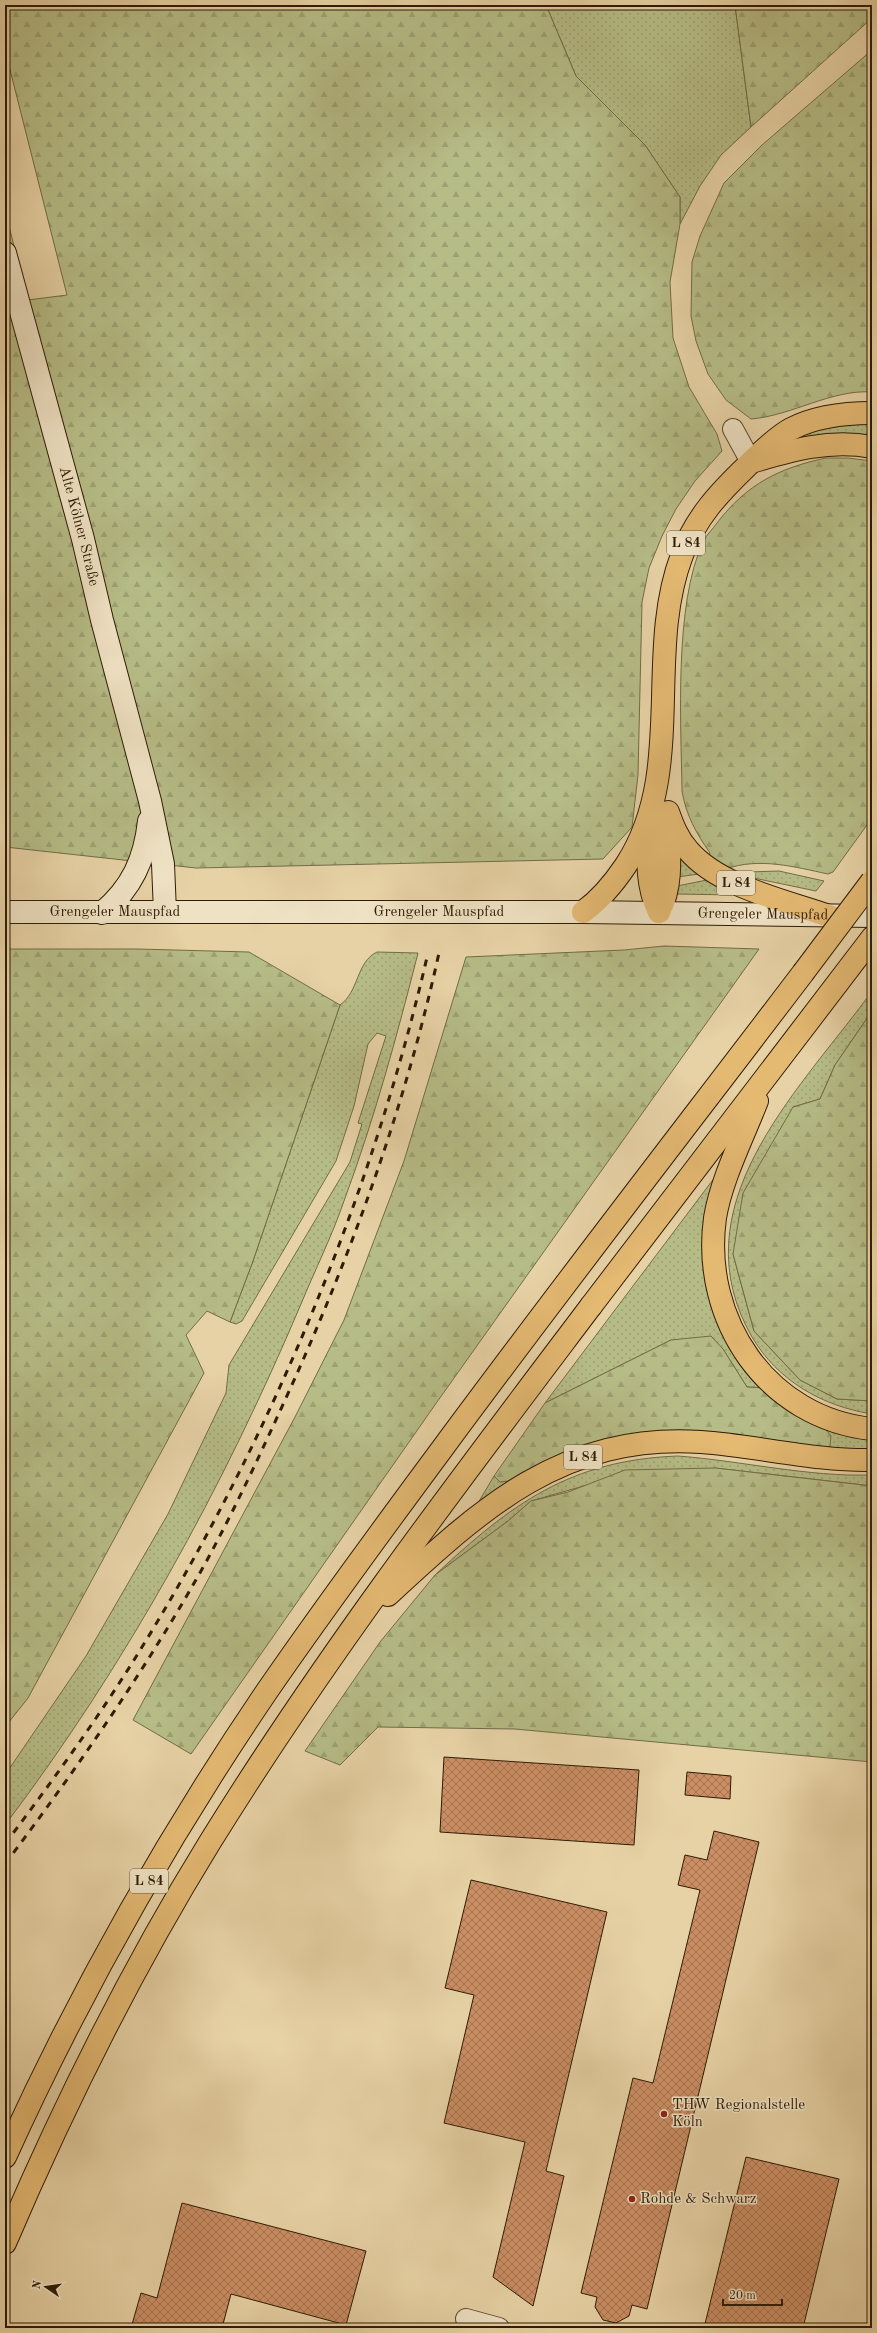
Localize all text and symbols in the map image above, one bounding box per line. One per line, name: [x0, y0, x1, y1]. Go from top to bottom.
street label: Alte Kölner Straße: [56, 465, 101, 588]
road number: L 84: [667, 531, 705, 555]
road number: L 84: [717, 871, 755, 895]
street label: Grengeler Mauspfad: [50, 905, 181, 920]
street label: Grengeler Mauspfad: [374, 905, 505, 920]
street label: Grengeler Mauspfad: [697, 906, 829, 923]
road number: L 84: [564, 1445, 602, 1469]
road number: L 84: [130, 1869, 168, 1893]
place label: THW Regionalstelle Köln: [672, 2098, 805, 2130]
marker: THW Regionalstelle Köln: [659, 2109, 669, 2119]
place label: Rohde & Schwarz: [640, 2192, 757, 2207]
marker: Rohde & Schwarz: [627, 2194, 637, 2204]
north arrow: [26, 2267, 66, 2307]
text: N: [31, 2279, 44, 2290]
scale bar: [723, 2281, 782, 2307]
text: 20 m: [729, 2290, 756, 2302]

